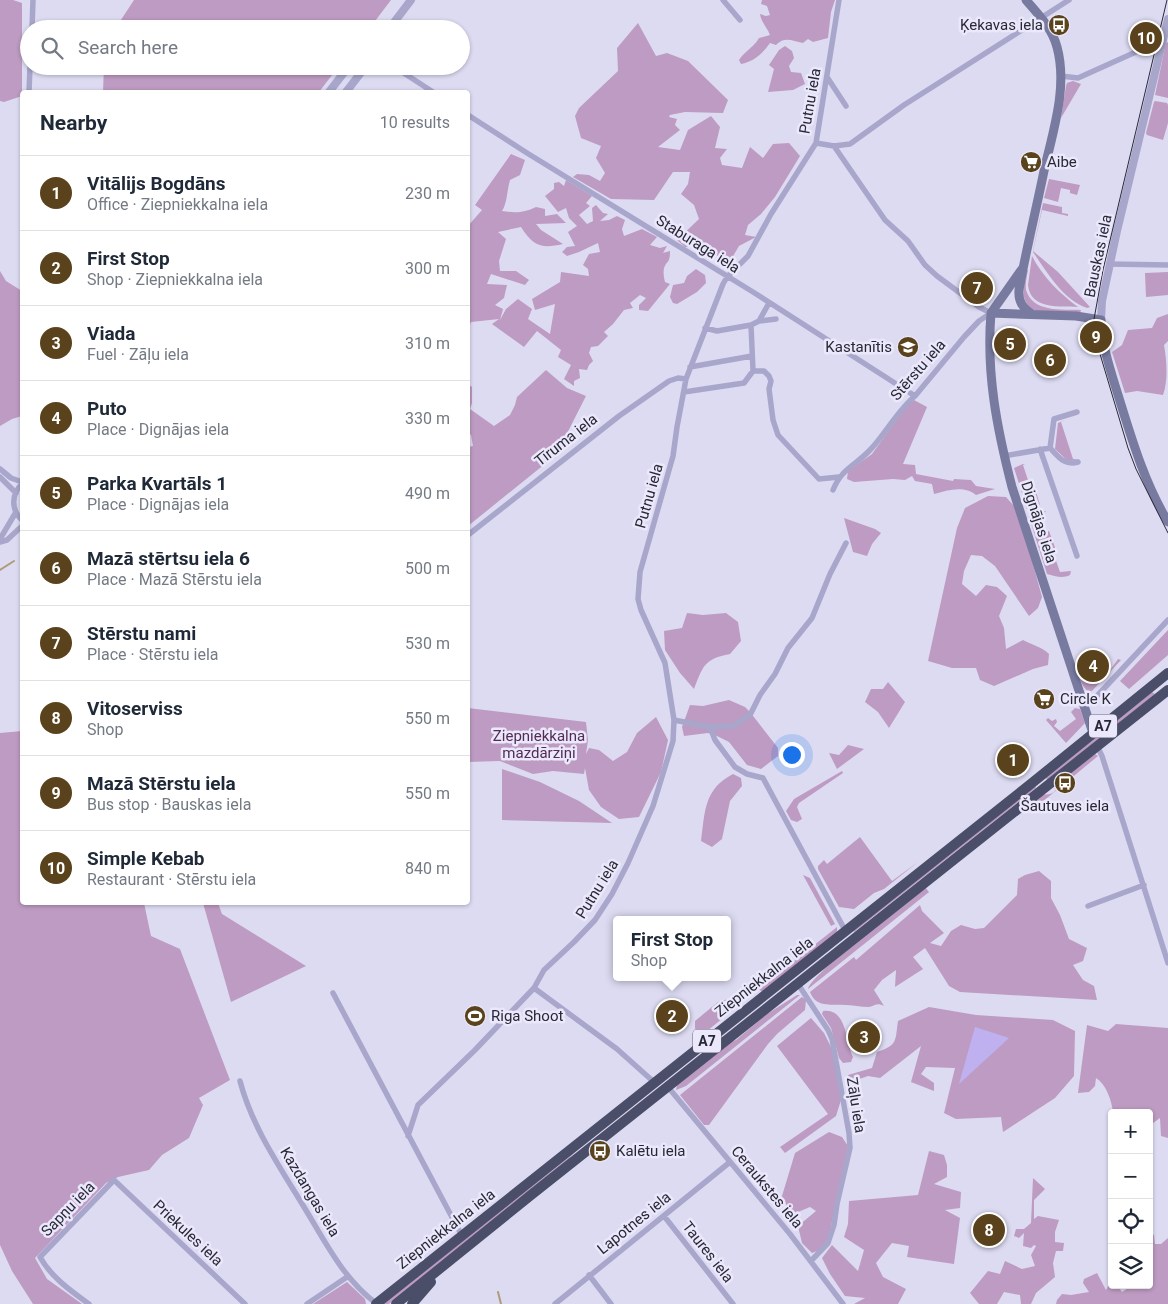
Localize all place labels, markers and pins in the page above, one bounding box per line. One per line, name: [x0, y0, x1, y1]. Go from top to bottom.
bus stop icon: Ķekavas iela: [1047, 13, 1071, 37]
place label: Ķekavas iela: [960, 16, 1043, 34]
pin: 10: [1130, 19, 1162, 57]
supermarket icon: Aibe: [1019, 150, 1043, 174]
place label: Aibe: [1047, 153, 1077, 171]
pin: 7: [961, 269, 993, 307]
pin: 9: [1080, 318, 1112, 356]
pin: 5: [994, 325, 1026, 363]
school or university icon: Kastanītis: [896, 335, 920, 359]
place label: Kastanītis: [825, 338, 892, 356]
pin: 6: [1034, 341, 1066, 379]
pin: 4: [1077, 647, 1109, 685]
supermarket icon: Circle K: [1032, 687, 1056, 711]
place label: Circle K: [1060, 690, 1112, 708]
pin: 1: [997, 741, 1029, 779]
bus stop icon: Šautuves iela: [1053, 771, 1077, 795]
place label: Šautuves iela: [1021, 797, 1109, 815]
pin: 2: [656, 997, 688, 1035]
sports icon: Riga Shoot: [463, 1004, 487, 1028]
place label: Riga Shoot: [491, 1007, 563, 1025]
pin: 3: [848, 1018, 880, 1056]
bus stop icon: Kalētu iela: [588, 1139, 612, 1163]
place label: Kalētu iela: [616, 1142, 685, 1160]
pin: 8: [973, 1211, 1005, 1249]

